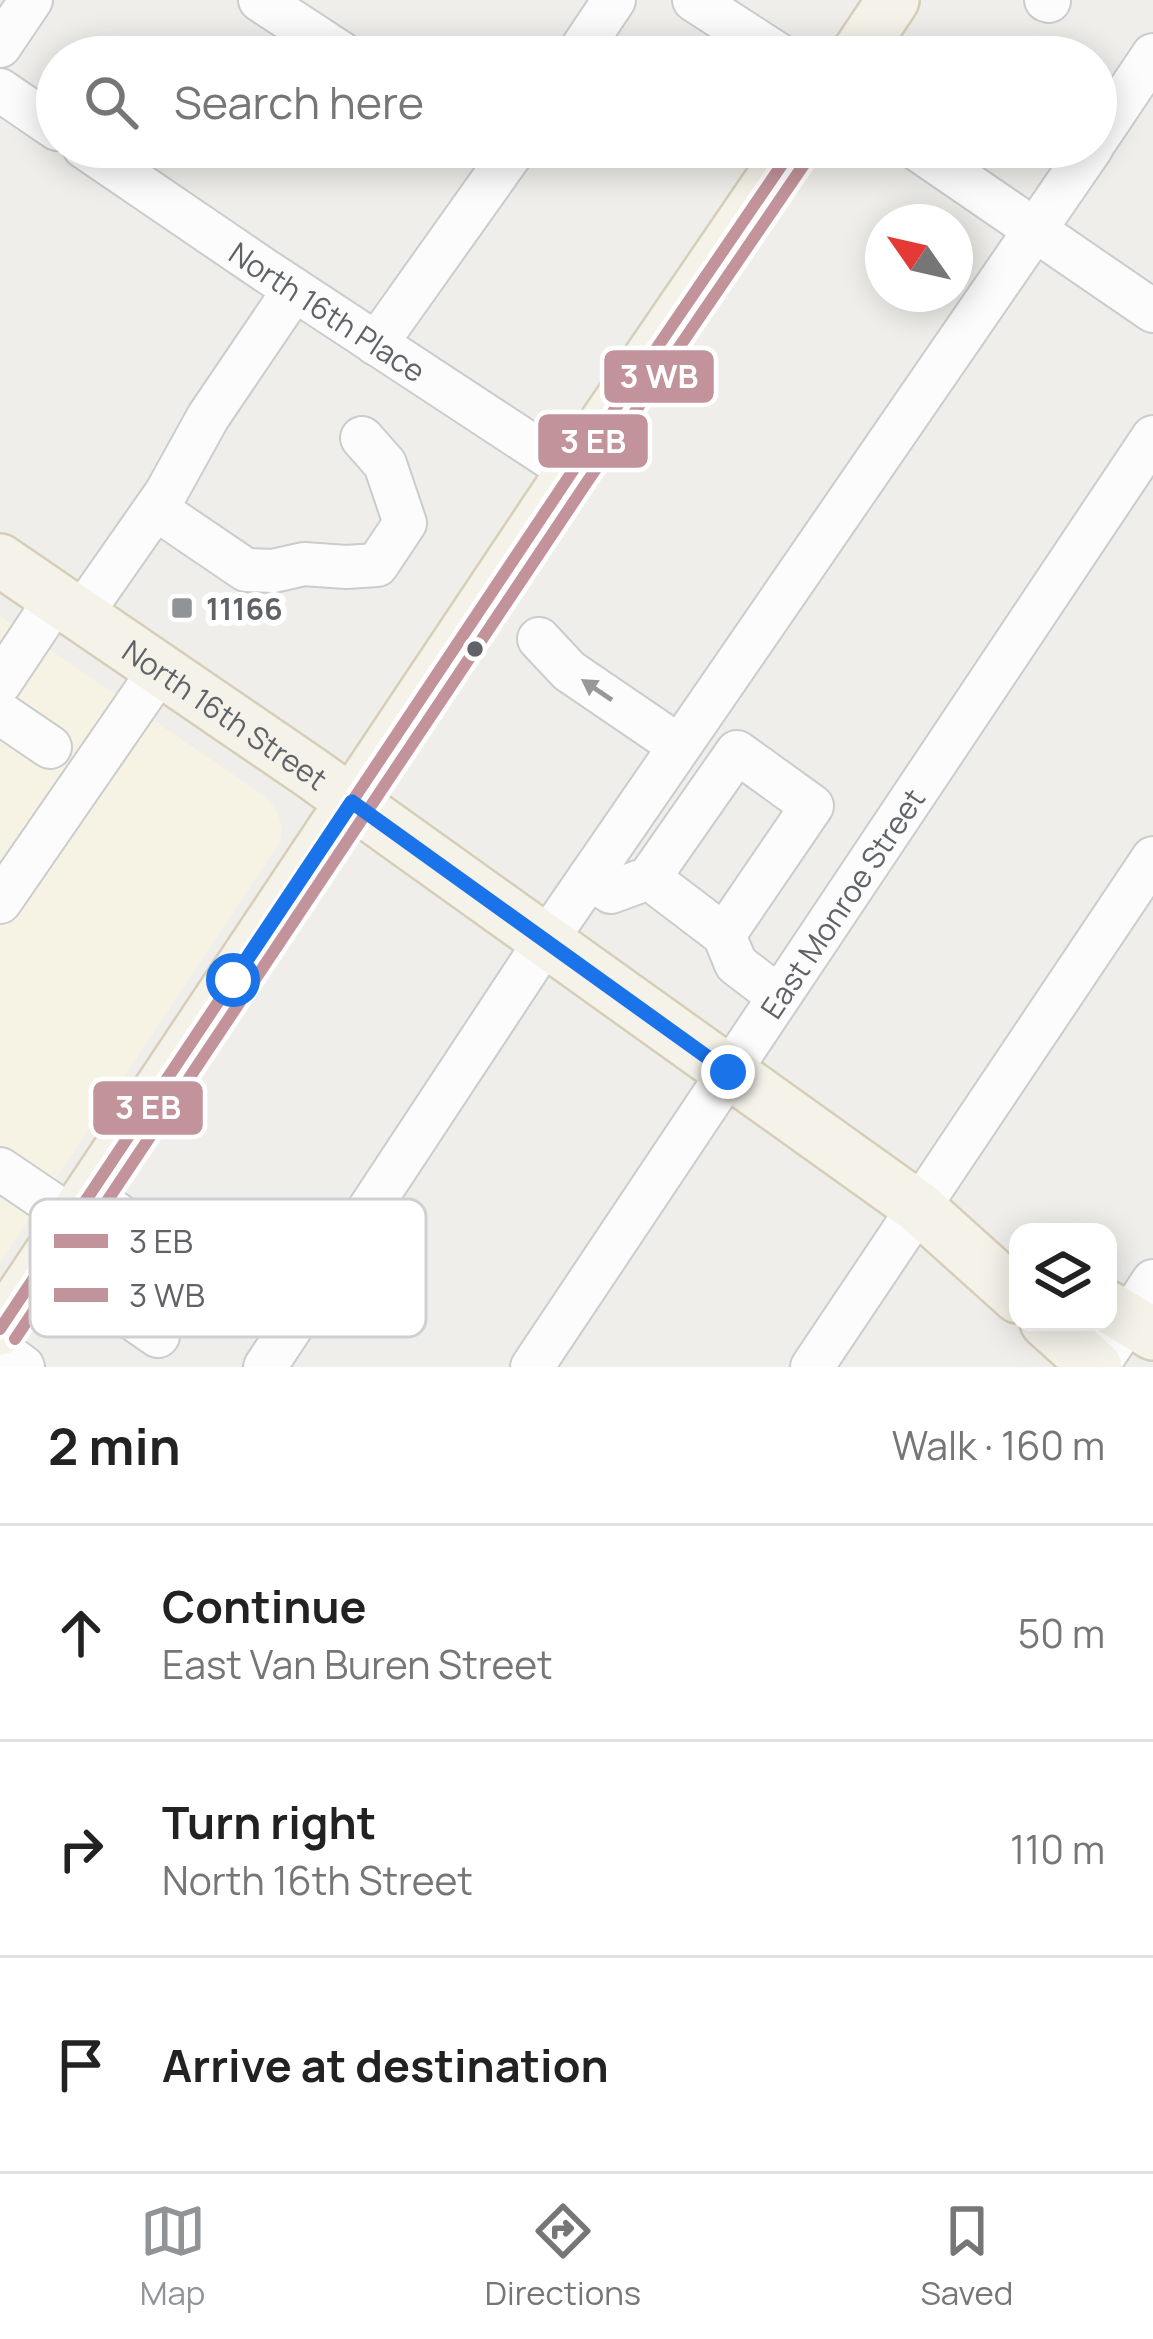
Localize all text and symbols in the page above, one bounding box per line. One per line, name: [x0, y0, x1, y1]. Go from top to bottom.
search box: [36, 36, 1117, 168]
icon: search: [78, 69, 144, 135]
text: Search here: [174, 71, 424, 133]
north arrow: [865, 204, 973, 312]
street label: North 16th Place: [222, 232, 434, 391]
line badge: 3 WB: [602, 348, 716, 405]
text: 3 WB: [620, 353, 698, 398]
line badge: 3 EB: [536, 412, 650, 470]
text: 3 EB: [560, 418, 626, 463]
place label: 11166: [206, 588, 283, 629]
marker: 11166: [169, 595, 195, 621]
street label: North 16th Street: [115, 630, 336, 799]
unlabelled marker: [464, 638, 486, 660]
one-way arrow: [580, 679, 613, 701]
street label: East Monroe Street: [750, 780, 933, 1026]
route start: [206, 953, 260, 1007]
route end: [701, 1045, 755, 1099]
line badge: 3 EB: [91, 1079, 205, 1137]
text: 3 EB: [115, 1084, 181, 1129]
legend: [30, 1199, 426, 1337]
text: 3 EB: [129, 1218, 193, 1263]
map controls: [1009, 1223, 1117, 1331]
button: layers: [1009, 1223, 1117, 1331]
text: 3 WB: [129, 1272, 205, 1317]
text: 2 min: [48, 1411, 181, 1480]
text: Walk · 160 m: [892, 1418, 1105, 1472]
text: Continue: [162, 1575, 367, 1637]
icon: ahead: [48, 1600, 114, 1666]
text: 50 m: [1018, 1606, 1105, 1660]
text: East Van Buren Street: [162, 1637, 553, 1691]
text: Turn right: [162, 1791, 376, 1853]
icon: right: [48, 1816, 114, 1882]
text: 110 m: [1010, 1822, 1105, 1876]
text: North 16th Street: [162, 1853, 473, 1907]
icon: arrive: [48, 2032, 114, 2098]
text: Arrive at destination: [162, 2034, 609, 2096]
tab: Map: [140, 2198, 206, 2315]
tab: Directions: [485, 2198, 641, 2315]
tab: Saved: [920, 2198, 1013, 2315]

